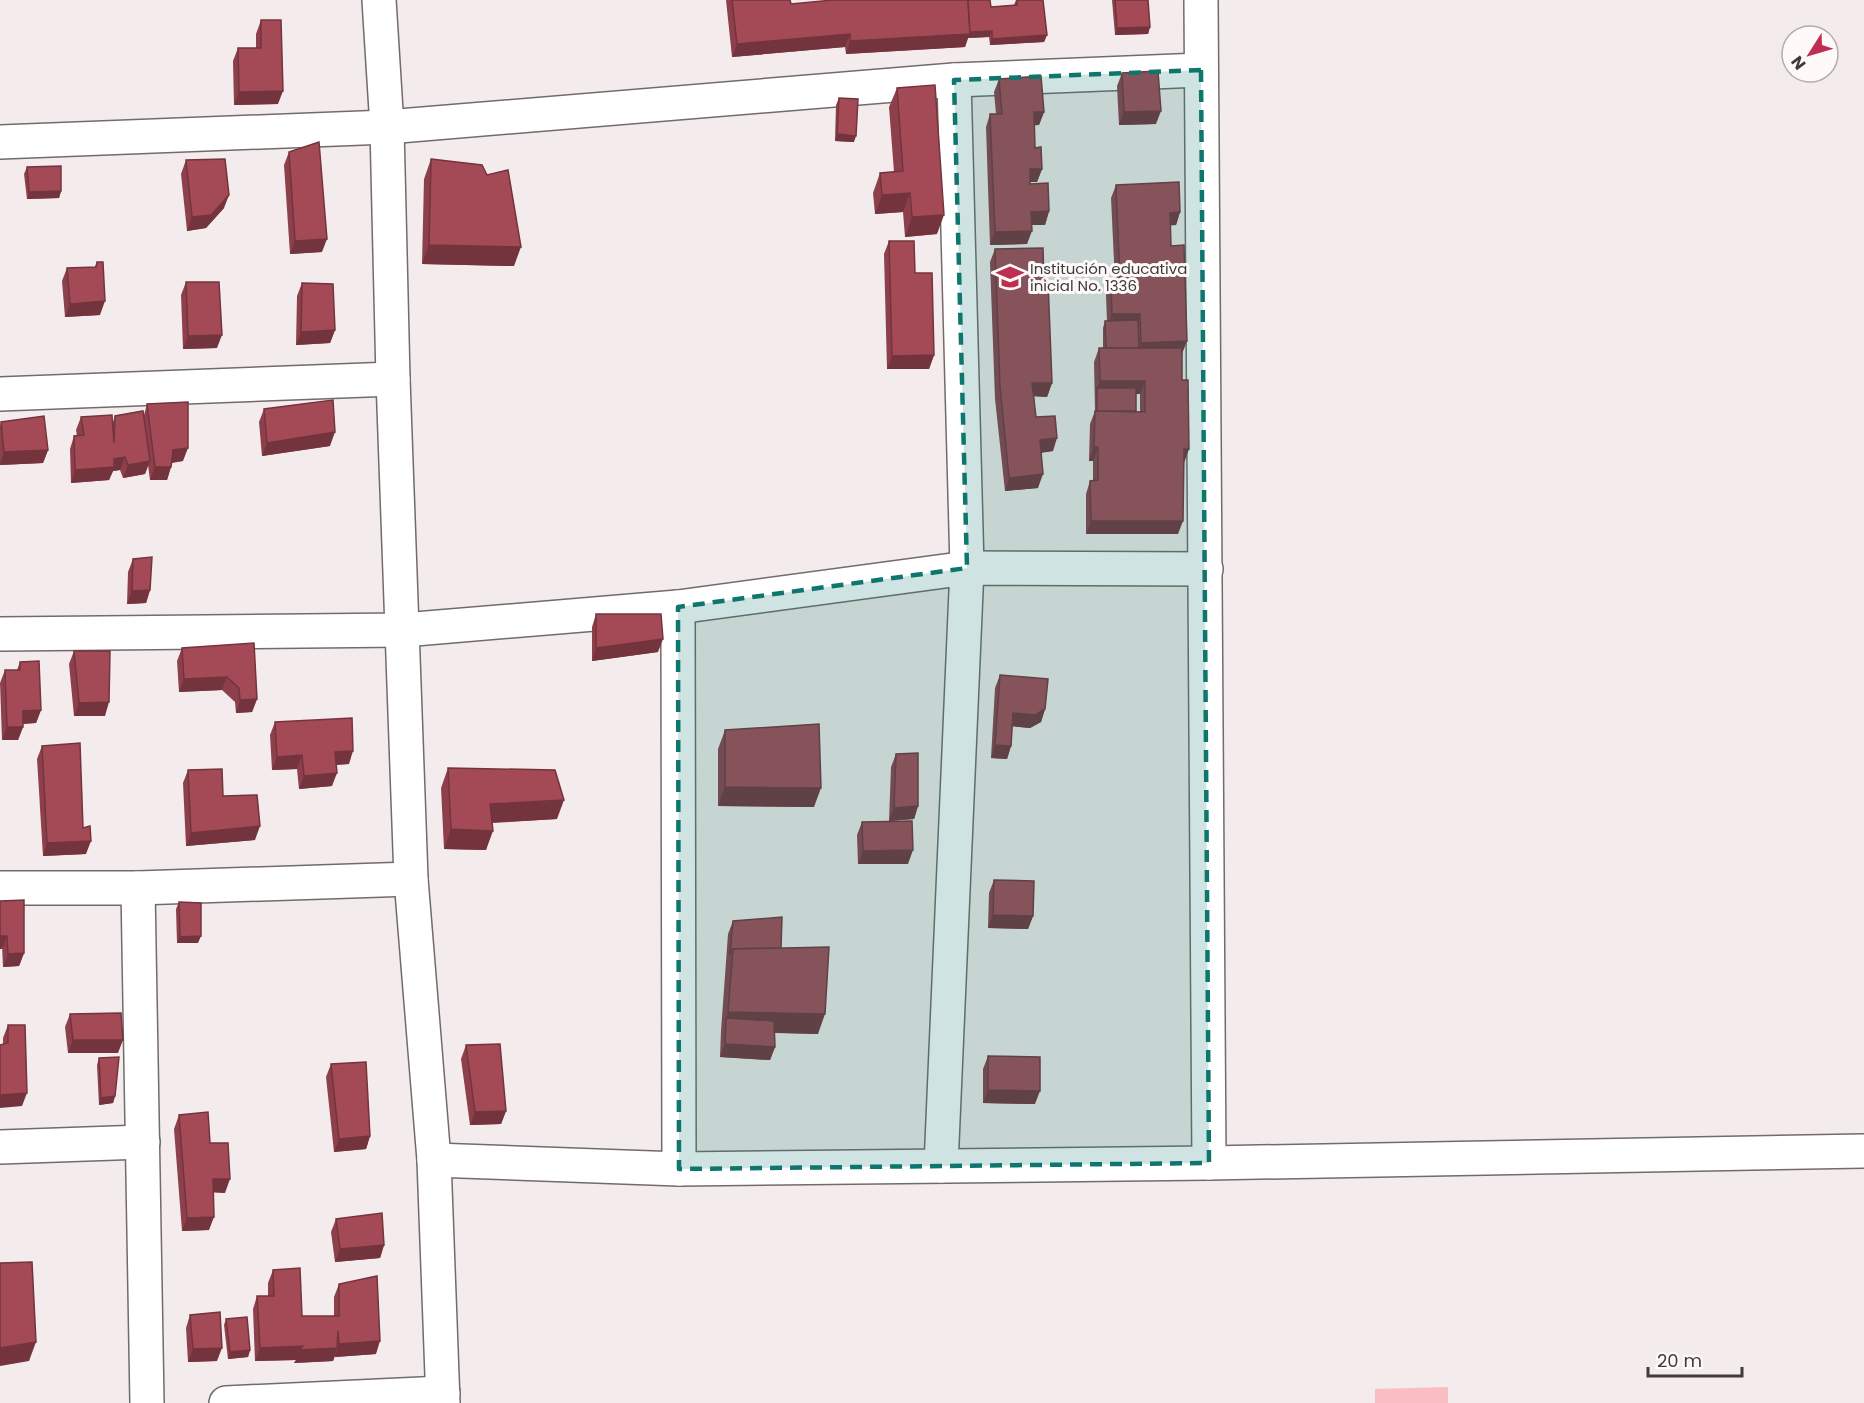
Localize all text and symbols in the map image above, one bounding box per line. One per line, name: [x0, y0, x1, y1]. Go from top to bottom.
north arrow: [1780, 24, 1840, 84]
text: N: [1786, 51, 1811, 74]
place label: Institución educativa inicial No. 1336: [1030, 258, 1187, 296]
school or university icon: Institución educativa inicial No. 1336: [995, 262, 1025, 292]
scale bar: [1648, 1340, 1742, 1378]
text: 20 m: [1657, 1348, 1702, 1373]

